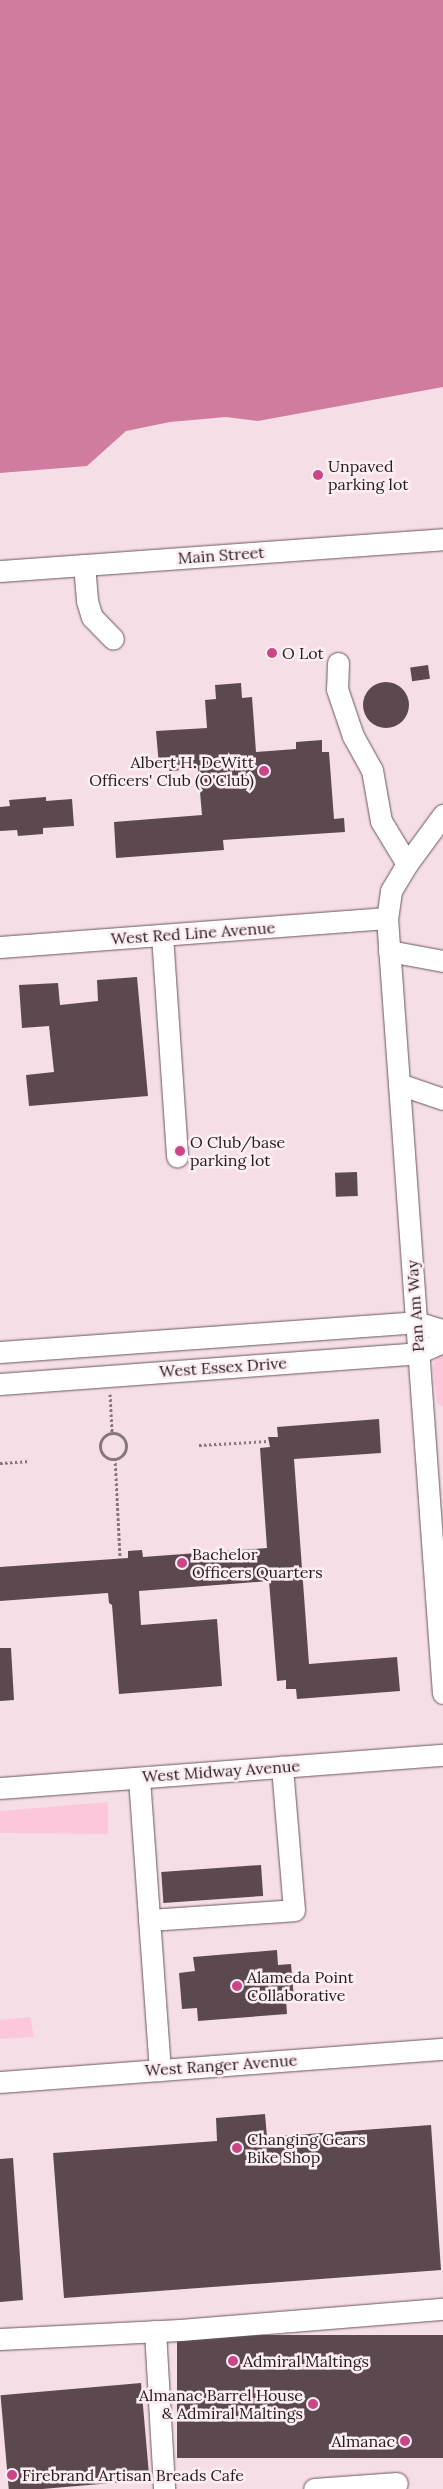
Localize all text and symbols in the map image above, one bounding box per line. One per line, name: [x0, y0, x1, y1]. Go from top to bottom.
place label: Unpaved parking lot: [328, 456, 408, 494]
marker: Unpaved parking lot: [312, 469, 324, 481]
street label: Main Street: [177, 542, 265, 568]
place label: O Lot: [282, 643, 324, 663]
marker: O Lot: [266, 647, 278, 659]
place label: Albert H. DeWitt Officers' Club (O'Club): [89, 752, 254, 790]
marker: Albert H. DeWitt Officers' Club (O'Club): [258, 765, 270, 777]
street label: West Red Line Avenue: [110, 918, 276, 948]
place label: O Club/base parking lot: [190, 1132, 285, 1170]
marker: O Club/base parking lot: [174, 1145, 186, 1157]
street label: Pan Am Way: [402, 1259, 428, 1353]
street label: West Essex Drive: [159, 1353, 287, 1381]
place label: Bachelor Officers Quarters: [192, 1544, 323, 1582]
marker: Bachelor Officers Quarters: [176, 1557, 188, 1569]
street label: West Midway Avenue: [141, 1756, 301, 1786]
place label: Alameda Point Collaborative: [247, 1967, 354, 2005]
marker: Alameda Point Collaborative: [231, 1980, 243, 1992]
street label: West Ranger Avenue: [144, 2050, 298, 2080]
place label: Changing Gears Bike Shop: [247, 2129, 366, 2167]
marker: Changing Gears Bike Shop: [231, 2142, 243, 2154]
place label: Admiral Maltings: [243, 2351, 369, 2371]
marker: Admiral Maltings: [227, 2355, 239, 2367]
place label: Almanac Barrel House & Admiral Maltings: [139, 2385, 303, 2423]
marker: Almanac Barrel House & Admiral Maltings: [307, 2398, 319, 2410]
place label: Almanac: [332, 2431, 395, 2451]
marker: Almanac: [399, 2435, 411, 2447]
place label: Firebrand Artisan Breads Cafe: [22, 2465, 244, 2485]
marker: Firebrand Artisan Breads Cafe: [6, 2469, 18, 2481]

